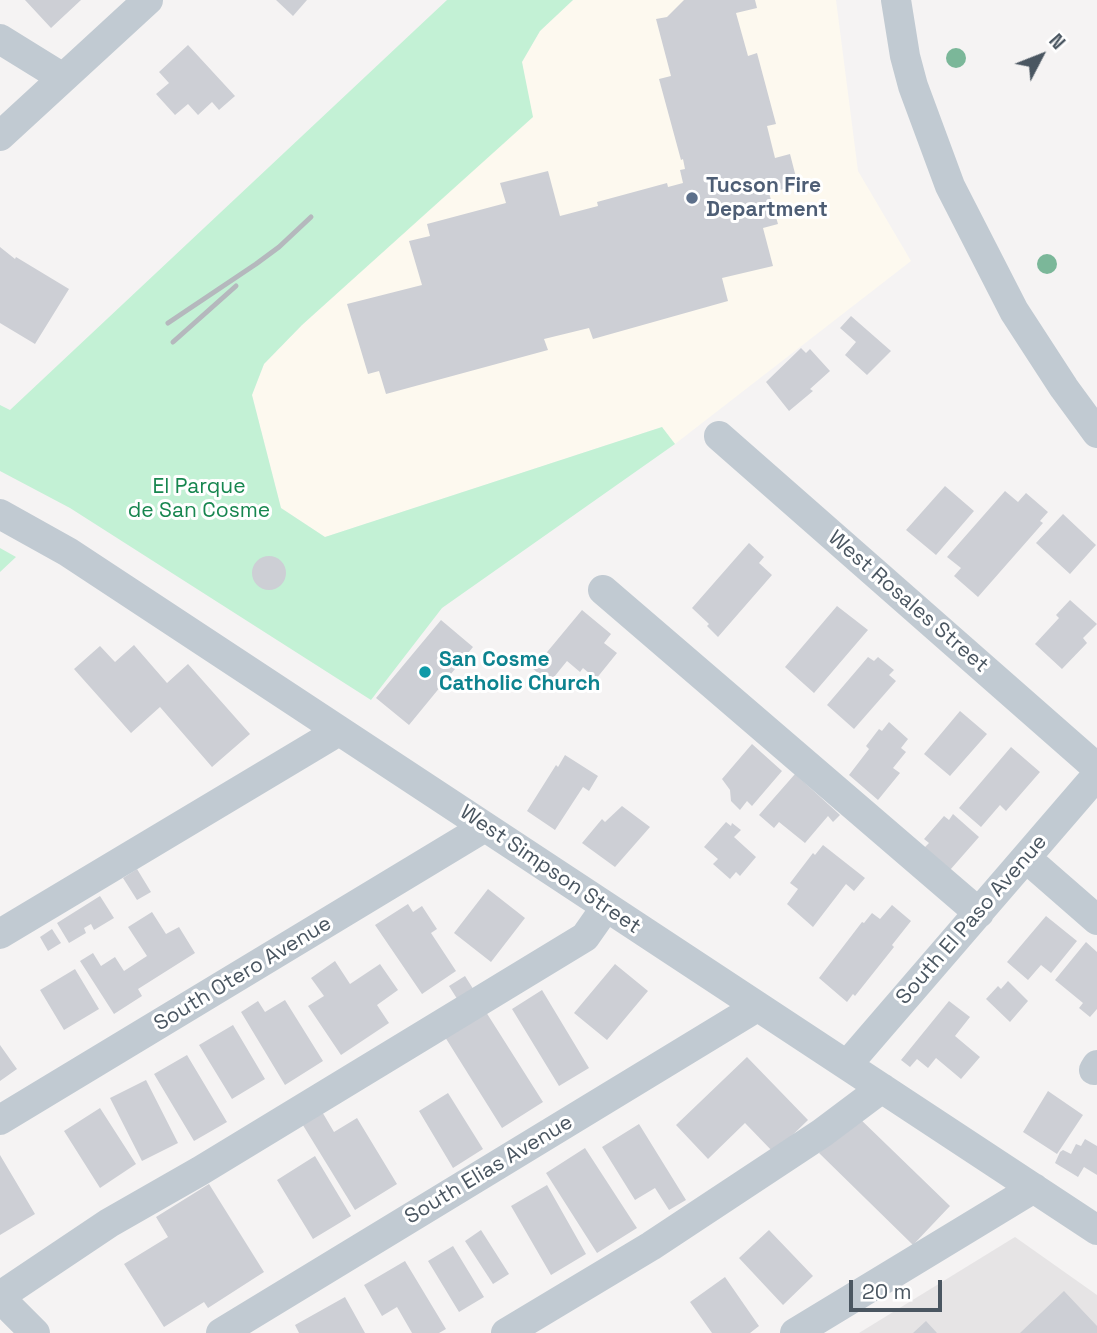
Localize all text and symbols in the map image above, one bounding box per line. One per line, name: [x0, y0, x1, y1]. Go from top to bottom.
north arrow: [1006, 21, 1076, 91]
text: N: [1043, 29, 1071, 55]
place label: Tucson Fire Department: [706, 173, 828, 223]
marker: Tucson Fire Department: [684, 190, 700, 206]
park label: El Parque de San Cosme: [128, 474, 270, 524]
street label: West Rosales Street: [823, 526, 993, 678]
place label: San Cosme Catholic Church: [439, 647, 600, 697]
marker: San Cosme Catholic Church: [417, 664, 433, 680]
street label: West Simpson Street: [455, 800, 645, 940]
street label: South El Paso Avenue: [891, 830, 1053, 1010]
street label: South Otero Avenue: [150, 911, 336, 1037]
street label: South Elias Avenue: [400, 1110, 578, 1230]
scale bar: [852, 1266, 945, 1310]
text: 20 m: [862, 1278, 912, 1305]

